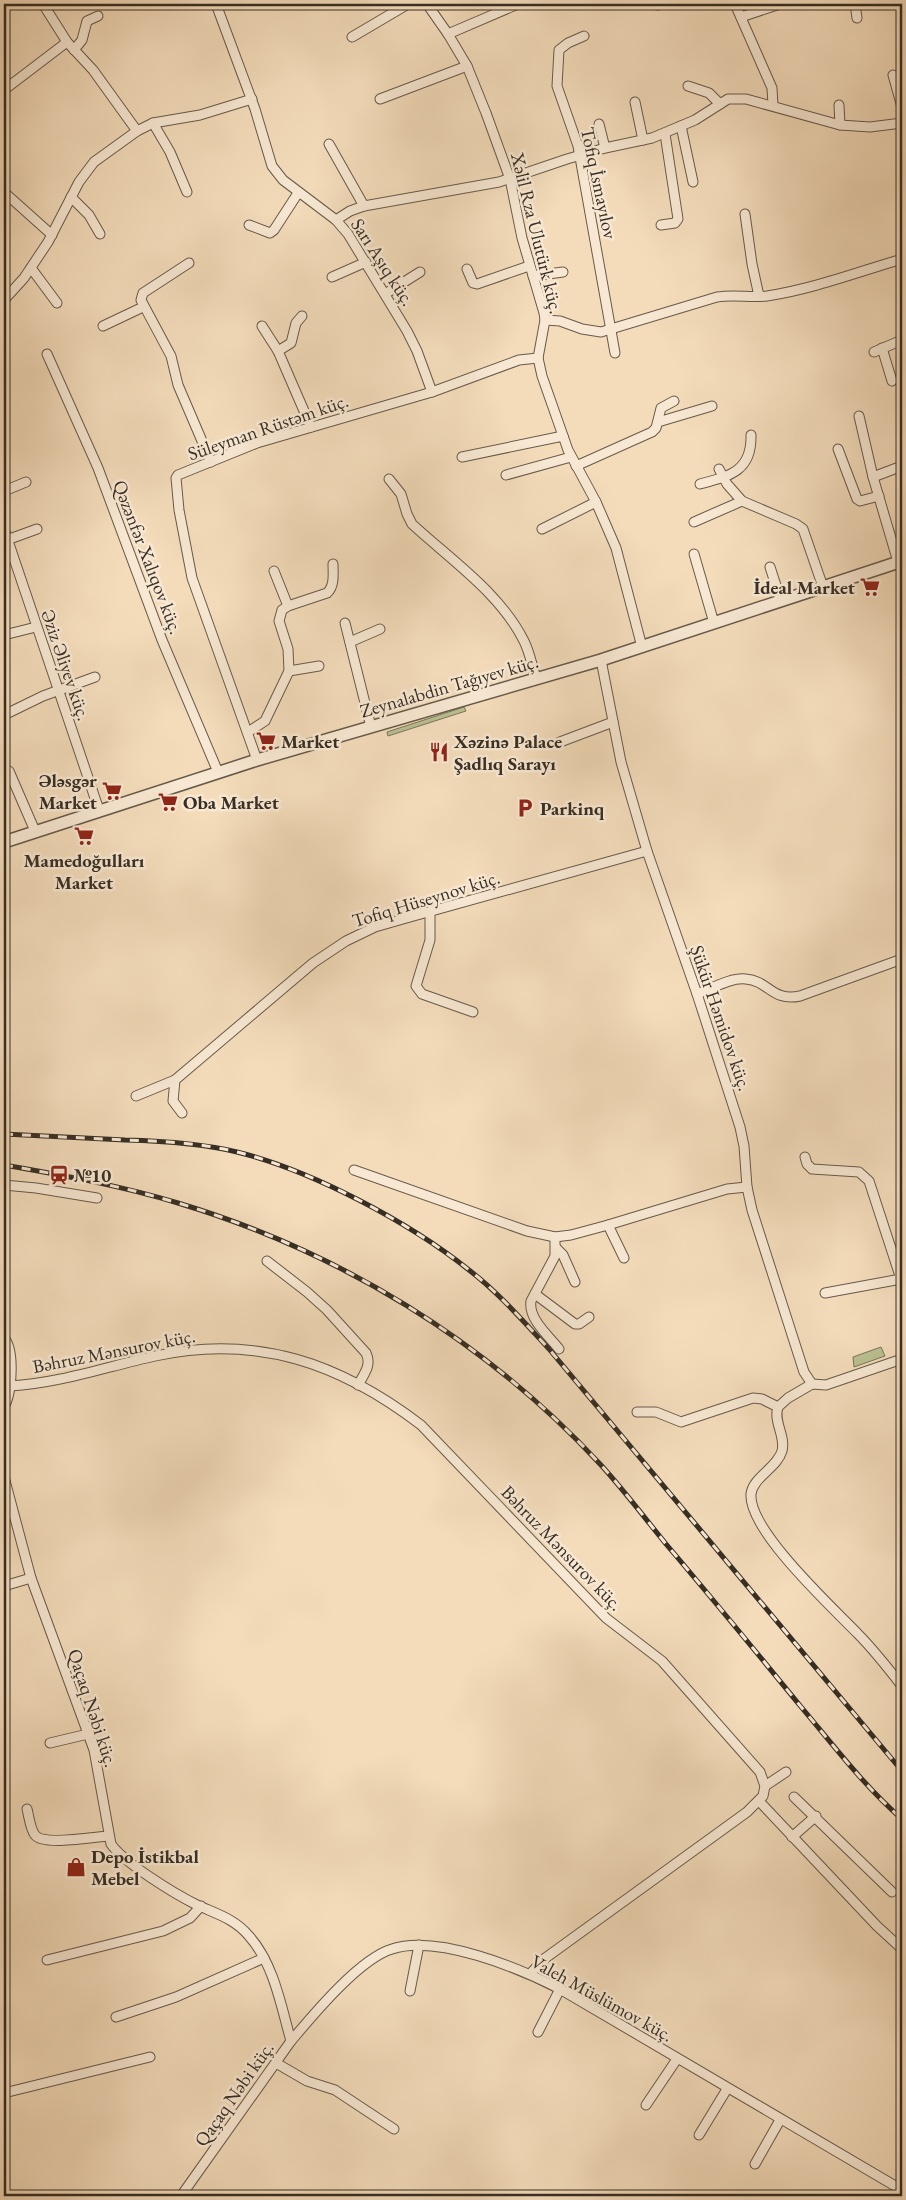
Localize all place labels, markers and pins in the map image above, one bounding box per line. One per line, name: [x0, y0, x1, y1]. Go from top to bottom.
place label: İdeal Market: [753, 575, 855, 600]
supermarket icon: İdeal Market: [859, 576, 881, 598]
place label: Market: [281, 729, 339, 754]
place label: Xәzinә Palace Şadlıq Sarayı: [453, 729, 562, 776]
supermarket icon: Market: [255, 730, 277, 752]
restaurant icon: Xәzinә Palace Şadlıq Sarayı: [428, 741, 450, 763]
place label: Ələsgər Market: [39, 768, 97, 815]
supermarket icon: Ələsgər Market: [101, 780, 123, 802]
place label: Oba Market: [183, 790, 279, 815]
supermarket icon: Oba Market: [157, 791, 179, 813]
place label: Parkinq: [540, 796, 605, 821]
parking icon: Parkinq: [514, 797, 536, 819]
supermarket icon: Mamedoğulları Market: [73, 825, 95, 847]
place label: Mamedoğulları Market: [24, 848, 145, 895]
place label: №10: [74, 1163, 111, 1188]
station icon: №10: [48, 1164, 70, 1186]
place label: Depo İstikbal Mebel: [91, 1844, 199, 1891]
shop icon: Depo İstikbal Mebel: [65, 1856, 87, 1878]

